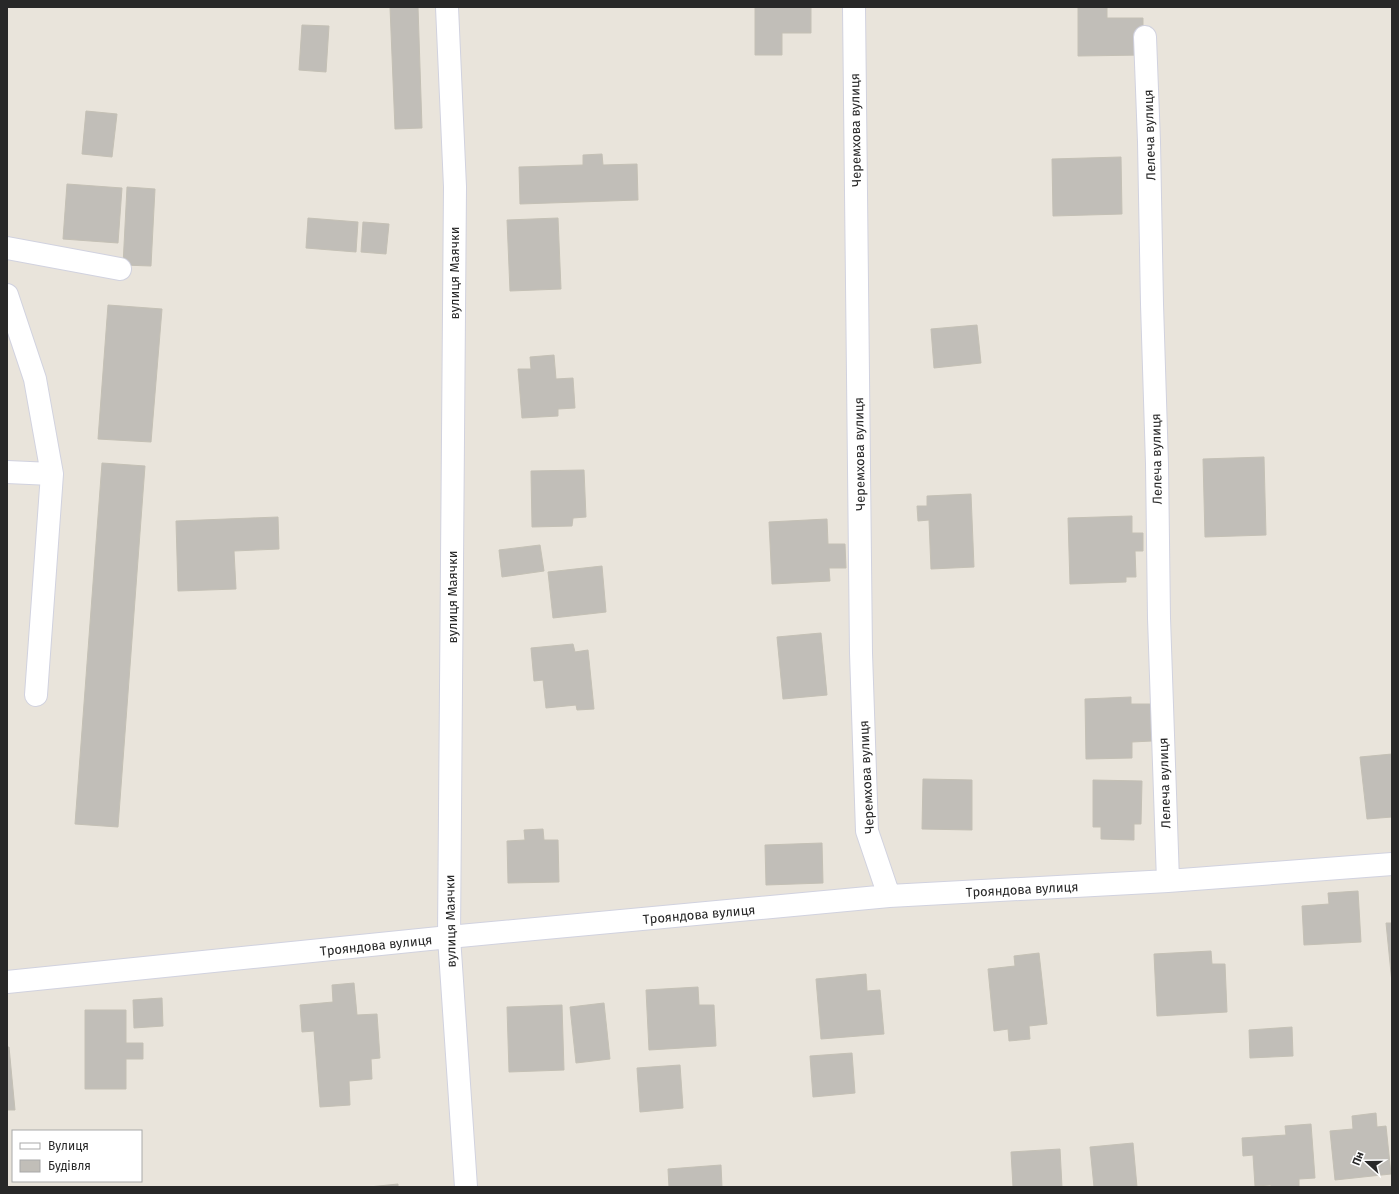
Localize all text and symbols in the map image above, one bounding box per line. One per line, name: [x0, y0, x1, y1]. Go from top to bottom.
street label: Черемхова вулиця: [847, 73, 864, 187]
street label: Лелеча вулиця: [1140, 89, 1159, 181]
street label: вулиця Маячки: [447, 227, 462, 319]
street label: Черемхова вулиця: [851, 397, 868, 511]
street label: Лелеча вулиця: [1148, 413, 1165, 505]
street label: вулиця Маячки: [445, 551, 460, 643]
street label: Черемхова вулиця: [856, 720, 877, 834]
street label: Лелеча вулиця: [1155, 737, 1174, 829]
street label: вулиця Маячки: [442, 874, 459, 968]
street label: Трояндова вулиця: [965, 879, 1079, 900]
street label: Трояндова вулиця: [642, 902, 756, 927]
street label: Трояндова вулиця: [319, 932, 433, 959]
legend: [12, 1130, 142, 1182]
text: Вулиця: [48, 1139, 89, 1153]
north arrow: [1347, 1142, 1387, 1182]
text: Пн: [1350, 1150, 1367, 1167]
text: Будівля: [48, 1159, 91, 1173]

